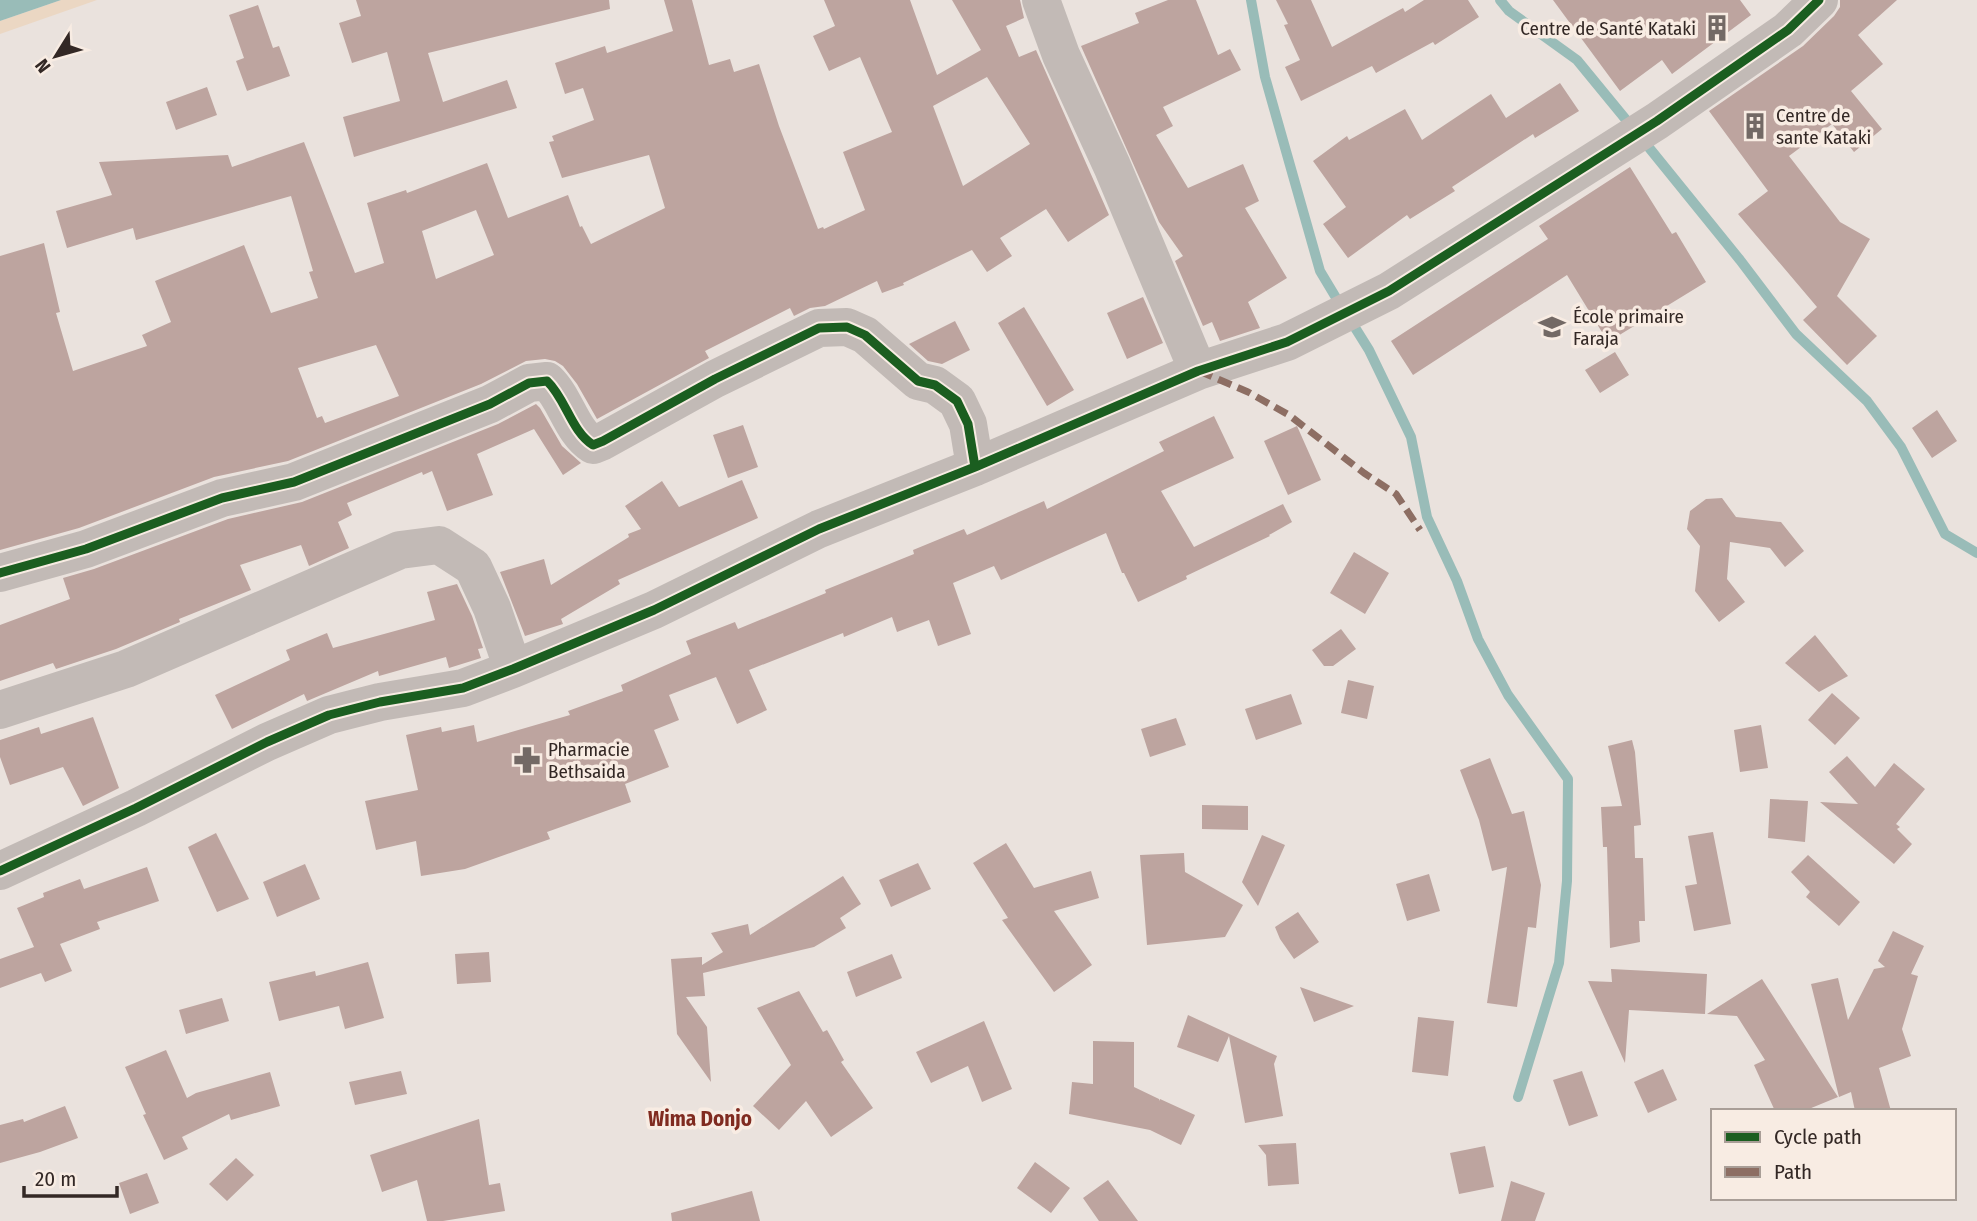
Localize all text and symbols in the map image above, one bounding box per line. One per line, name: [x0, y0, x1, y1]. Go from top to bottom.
building icon: Centre de Santé Kataki: [1702, 13, 1732, 43]
place label: Centre de Santé Kataki: [1520, 17, 1696, 40]
north arrow: [21, 21, 91, 91]
text: N: [30, 54, 55, 77]
place label: Centre de sante Kataki: [1776, 104, 1871, 149]
building icon: Centre de sante Kataki: [1740, 111, 1770, 141]
place label: École primaire Faraja: [1573, 305, 1684, 350]
school or university icon: École primaire Faraja: [1537, 312, 1567, 342]
place label: Pharmacie Bethsaida: [548, 738, 630, 783]
pharmacy icon: Pharmacie Bethsaida: [512, 745, 542, 775]
district label: Wima Donjo: [648, 1106, 752, 1132]
legend: [1711, 1109, 1956, 1200]
text: Cycle path: [1774, 1124, 1862, 1150]
scale bar: [24, 1154, 117, 1198]
text: Path: [1774, 1159, 1812, 1185]
text: 20 m: [35, 1166, 76, 1192]

